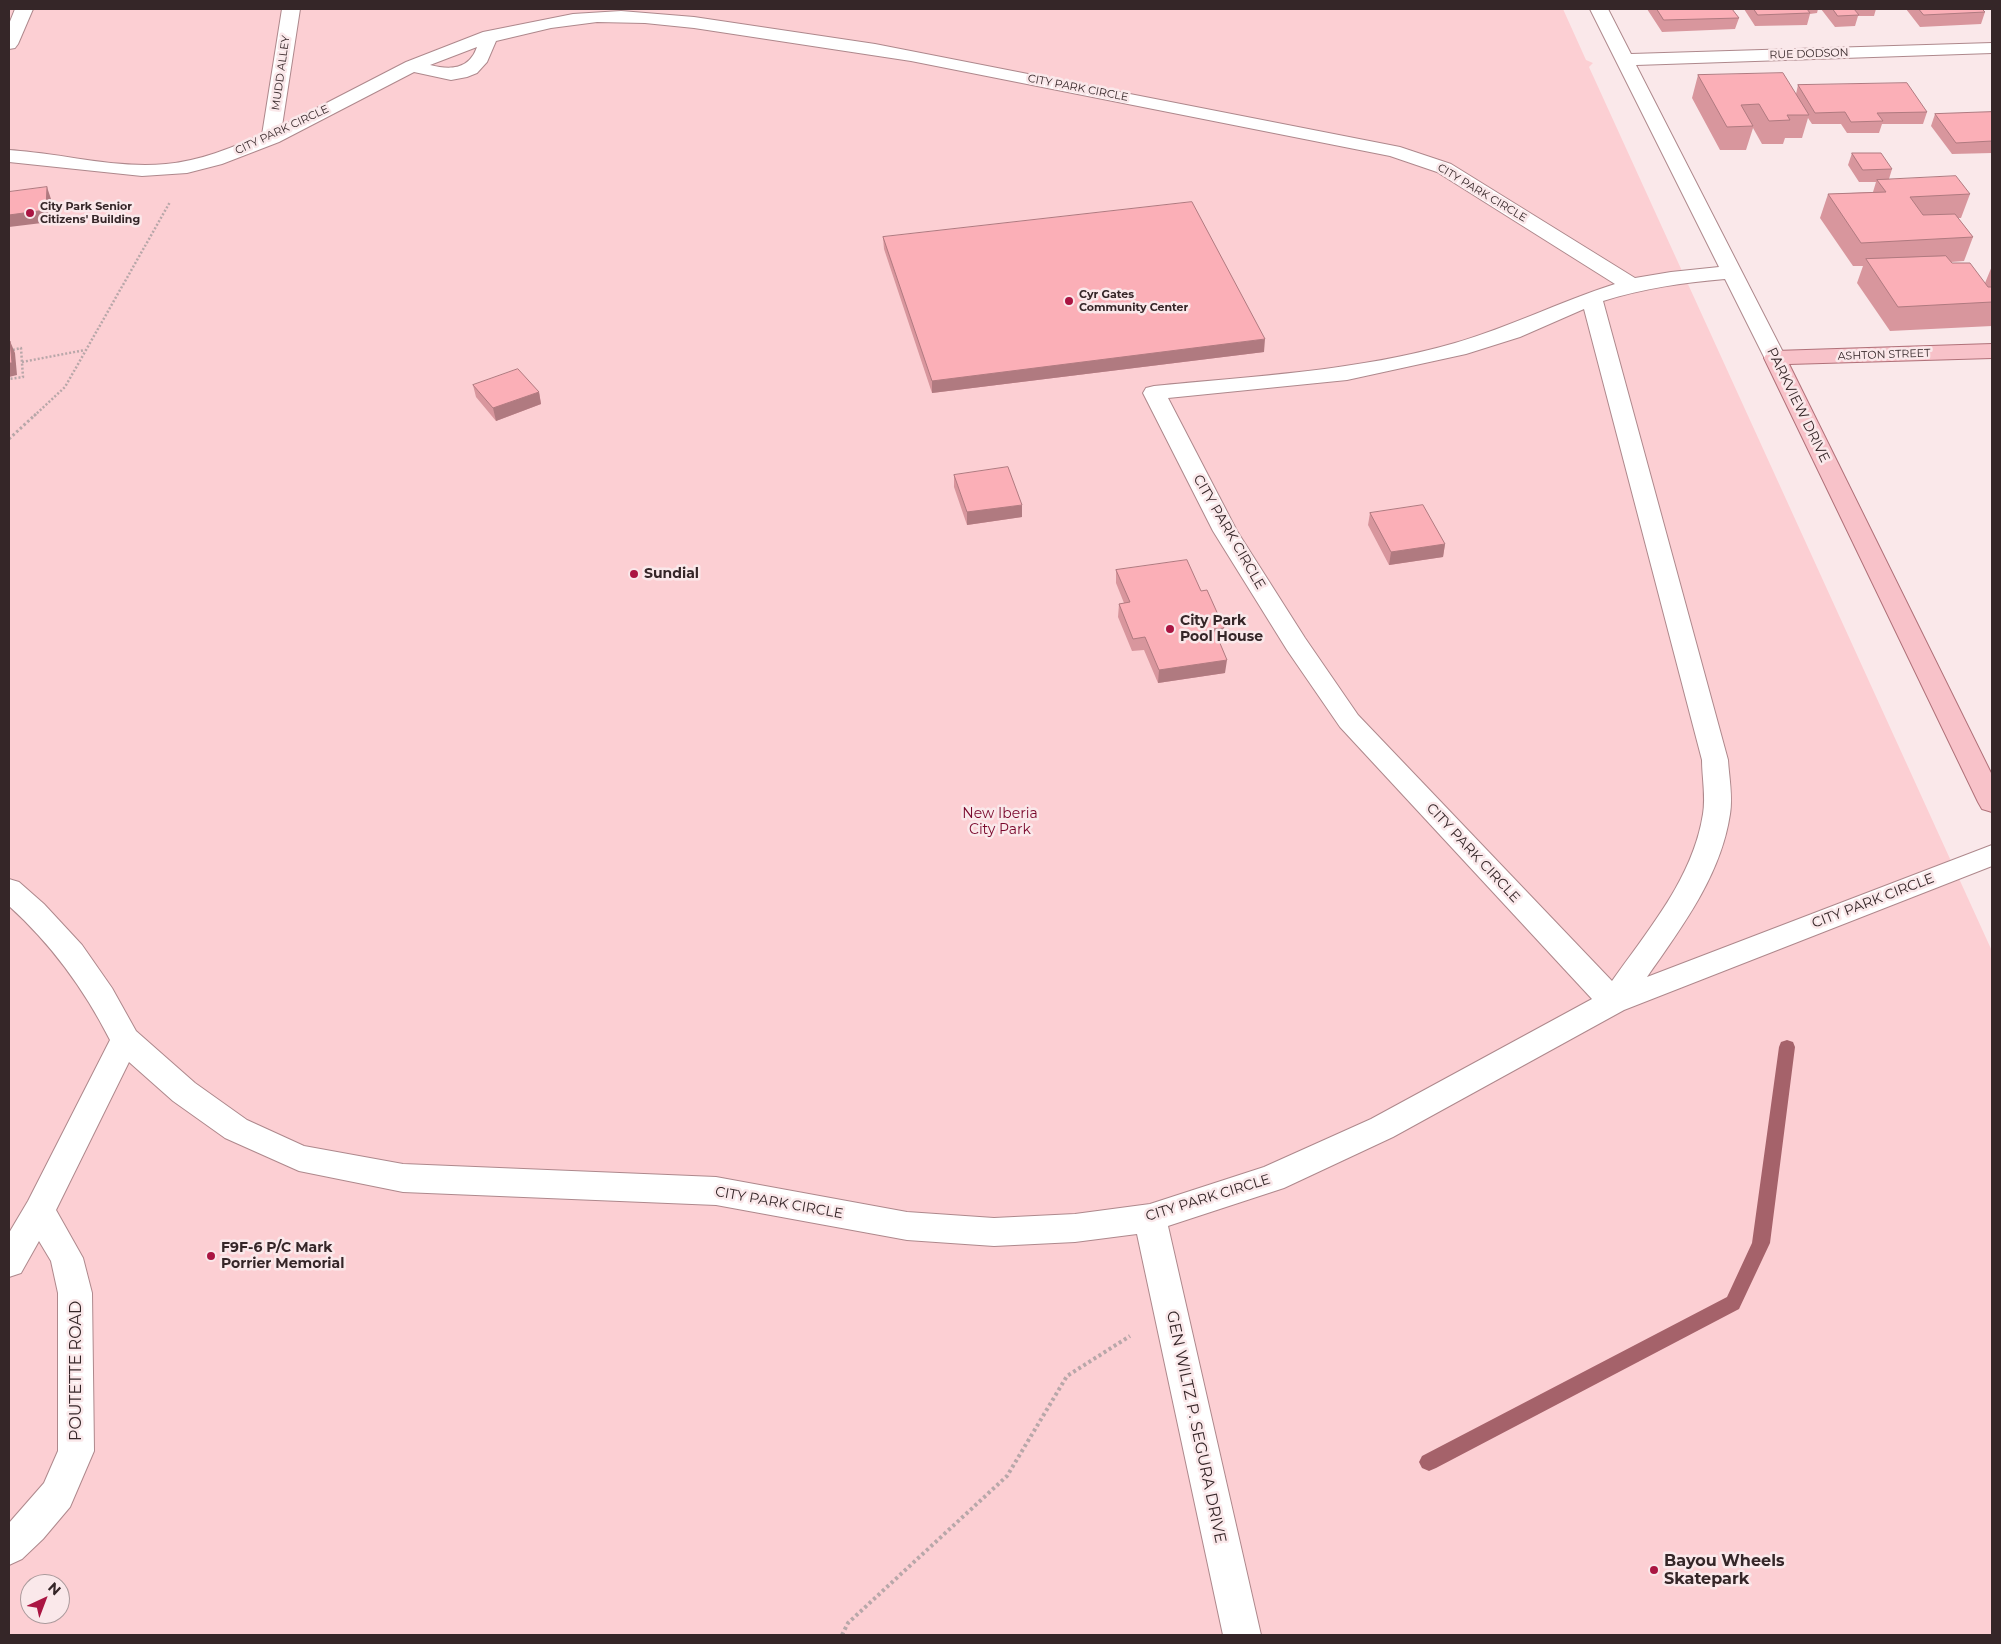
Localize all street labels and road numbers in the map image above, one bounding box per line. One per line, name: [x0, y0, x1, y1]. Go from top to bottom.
street label: MUDD ALLEY: [269, 35, 293, 111]
street label: RUE DODSON: [1769, 46, 1849, 62]
street label: CITY PARK CIRCLE: [1027, 72, 1129, 104]
street label: CITY PARK CIRCLE: [233, 102, 331, 158]
street label: CITY PARK CIRCLE: [1435, 161, 1529, 225]
street label: PARKVIEW DRIVE: [1763, 345, 1833, 465]
street label: ASHTON STREET: [1837, 347, 1931, 363]
street label: CITY PARK CIRCLE: [1189, 472, 1269, 592]
street label: CITY PARK CIRCLE: [1423, 800, 1523, 906]
street label: CITY PARK CIRCLE: [1809, 870, 1937, 932]
street label: CITY PARK CIRCLE: [1144, 1171, 1272, 1225]
street label: CITY PARK CIRCLE: [714, 1183, 844, 1223]
street label: POUTETTE ROAD: [66, 1301, 86, 1441]
street label: GEN WILTZ P. SEGURA DRIVE: [1162, 1309, 1230, 1545]

